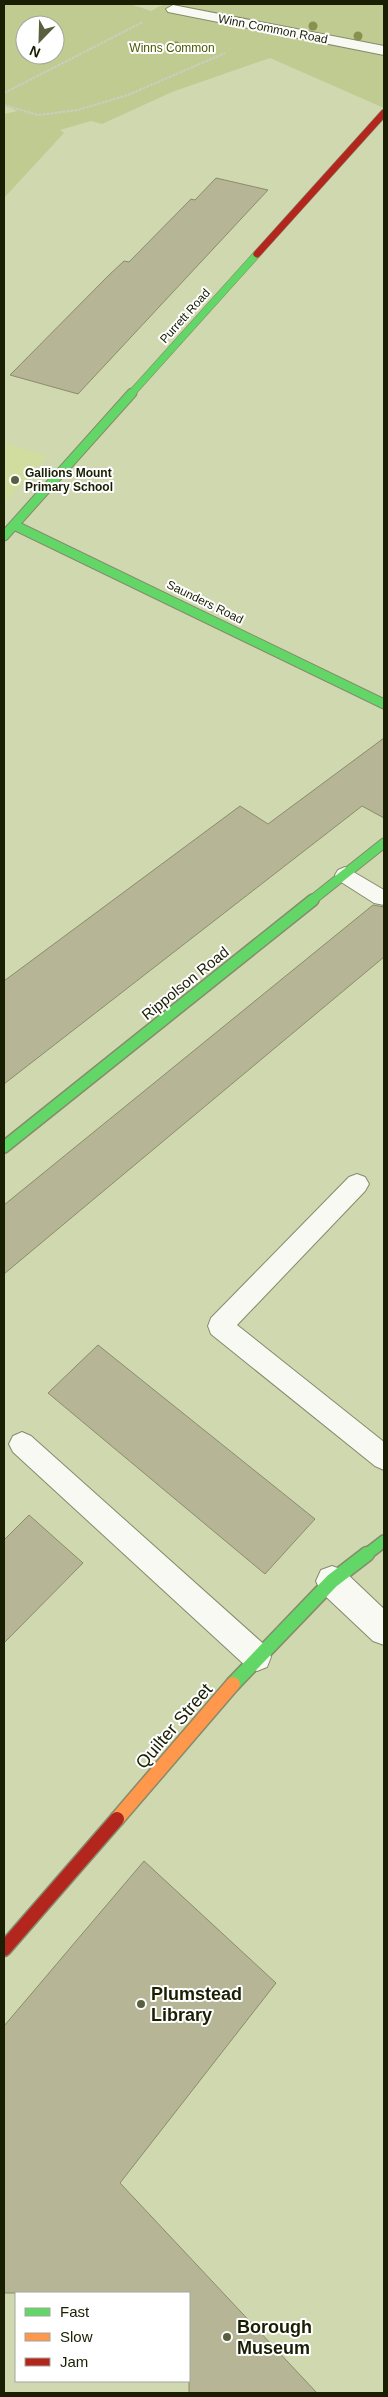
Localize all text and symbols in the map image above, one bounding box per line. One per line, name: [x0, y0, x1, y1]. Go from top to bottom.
street label: Winn Common Road: [217, 12, 329, 46]
north arrow: [15, 15, 65, 65]
park label: Winns Common: [129, 41, 215, 55]
text: N: [27, 43, 43, 61]
street label: Purrett Road: [157, 286, 213, 346]
place label: Gallions Mount Primary School: [25, 466, 113, 494]
marker: Gallions Mount Primary School: [9, 474, 21, 486]
street label: Saunders Road: [164, 577, 246, 627]
street label: Rippolson Road: [138, 943, 232, 1023]
street label: Quilter Street: [132, 1679, 216, 1773]
place label: Plumstead Library: [151, 1984, 242, 2025]
marker: Plumstead Library: [135, 1998, 147, 2010]
legend: [15, 2292, 190, 2382]
text: Fast: [60, 2303, 90, 2320]
place label: Borough Museum: [237, 2317, 312, 2358]
text: Slow: [60, 2328, 93, 2345]
marker: Borough Museum: [221, 2331, 233, 2343]
text: Jam: [60, 2353, 88, 2370]

